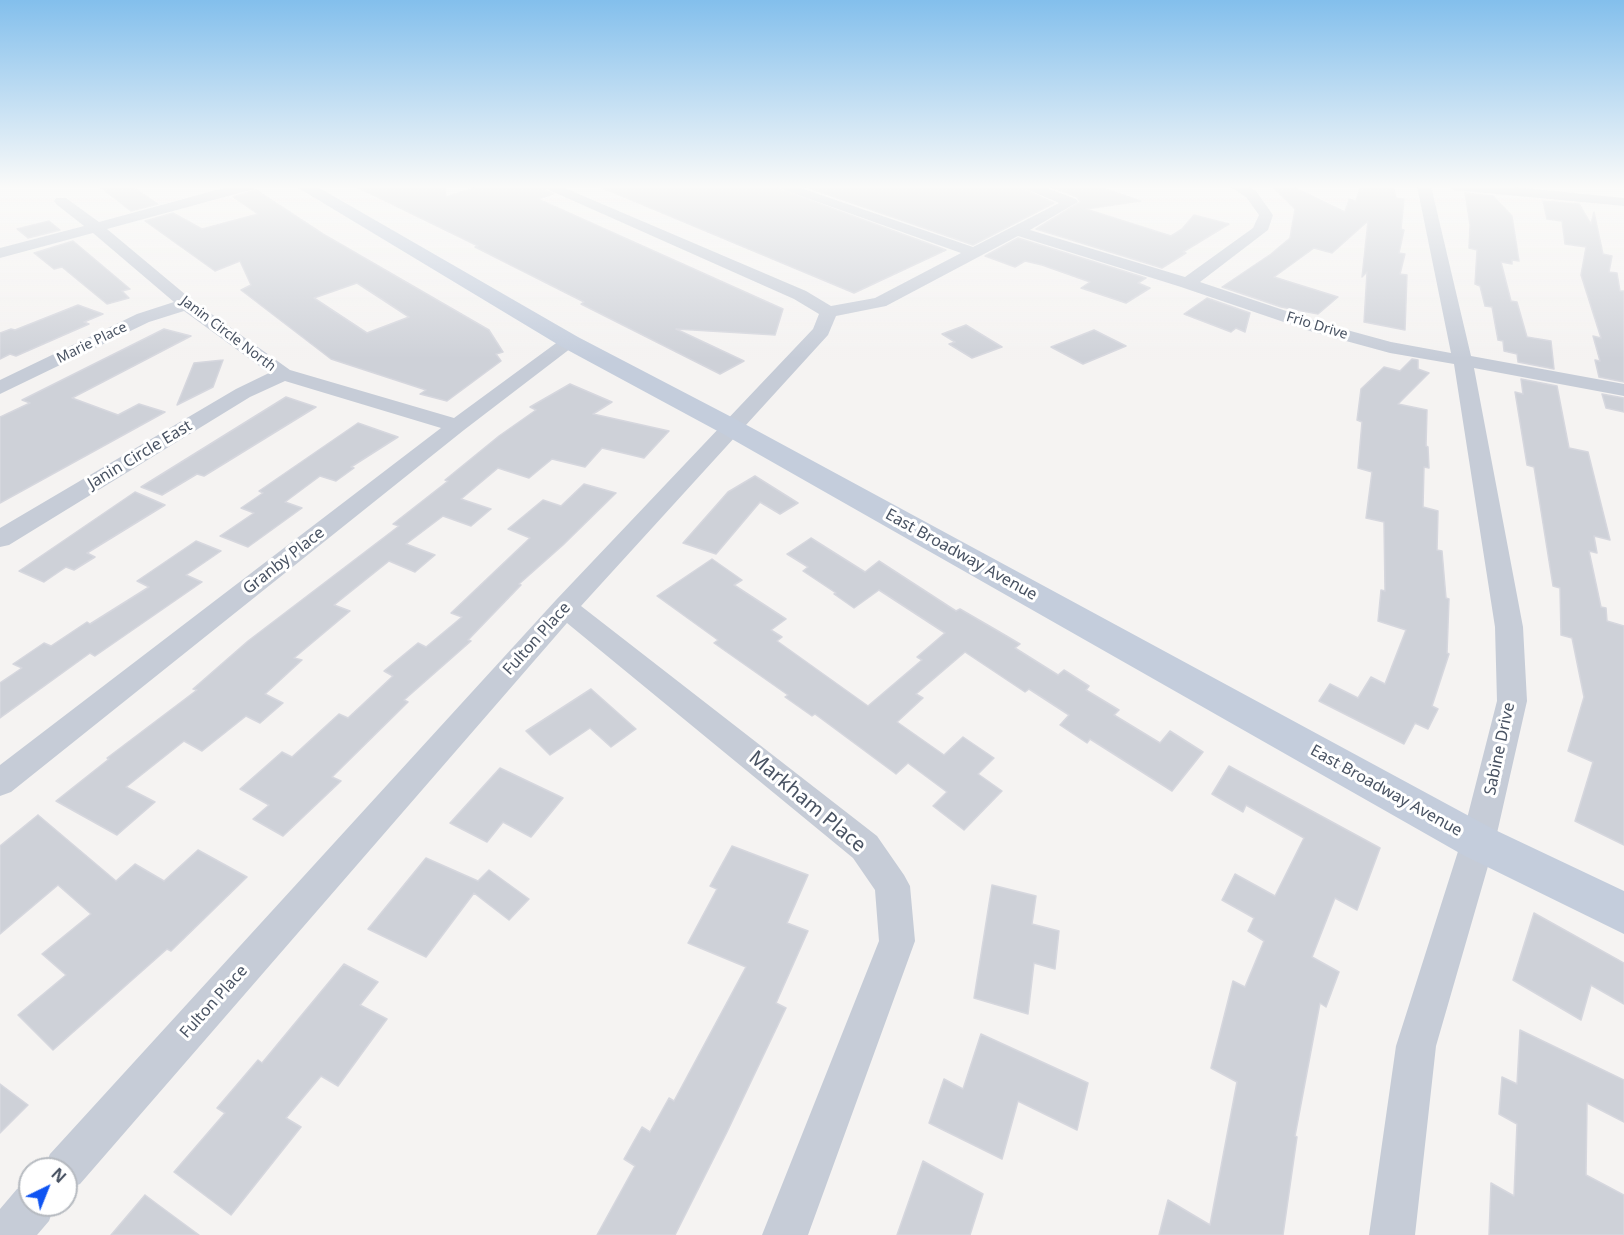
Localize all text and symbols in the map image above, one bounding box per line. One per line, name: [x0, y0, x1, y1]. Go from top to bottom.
street label: Janin Circle North: [177, 293, 279, 375]
street label: Frio Drive: [1284, 309, 1350, 343]
street label: Marie Place: [54, 319, 130, 367]
street label: Janin Circle East: [84, 416, 196, 494]
street label: East Broadway Avenue: [882, 505, 1040, 605]
street label: Granby Place: [239, 523, 329, 599]
street label: Fulton Place: [499, 599, 575, 679]
street label: Sabine Drive: [1481, 701, 1519, 797]
street label: East Broadway Avenue: [1307, 741, 1465, 841]
street label: Markham Place: [744, 746, 870, 858]
street label: Fulton Place: [176, 962, 252, 1042]
north arrow: [18, 1157, 78, 1217]
text: N: [47, 1163, 71, 1188]

